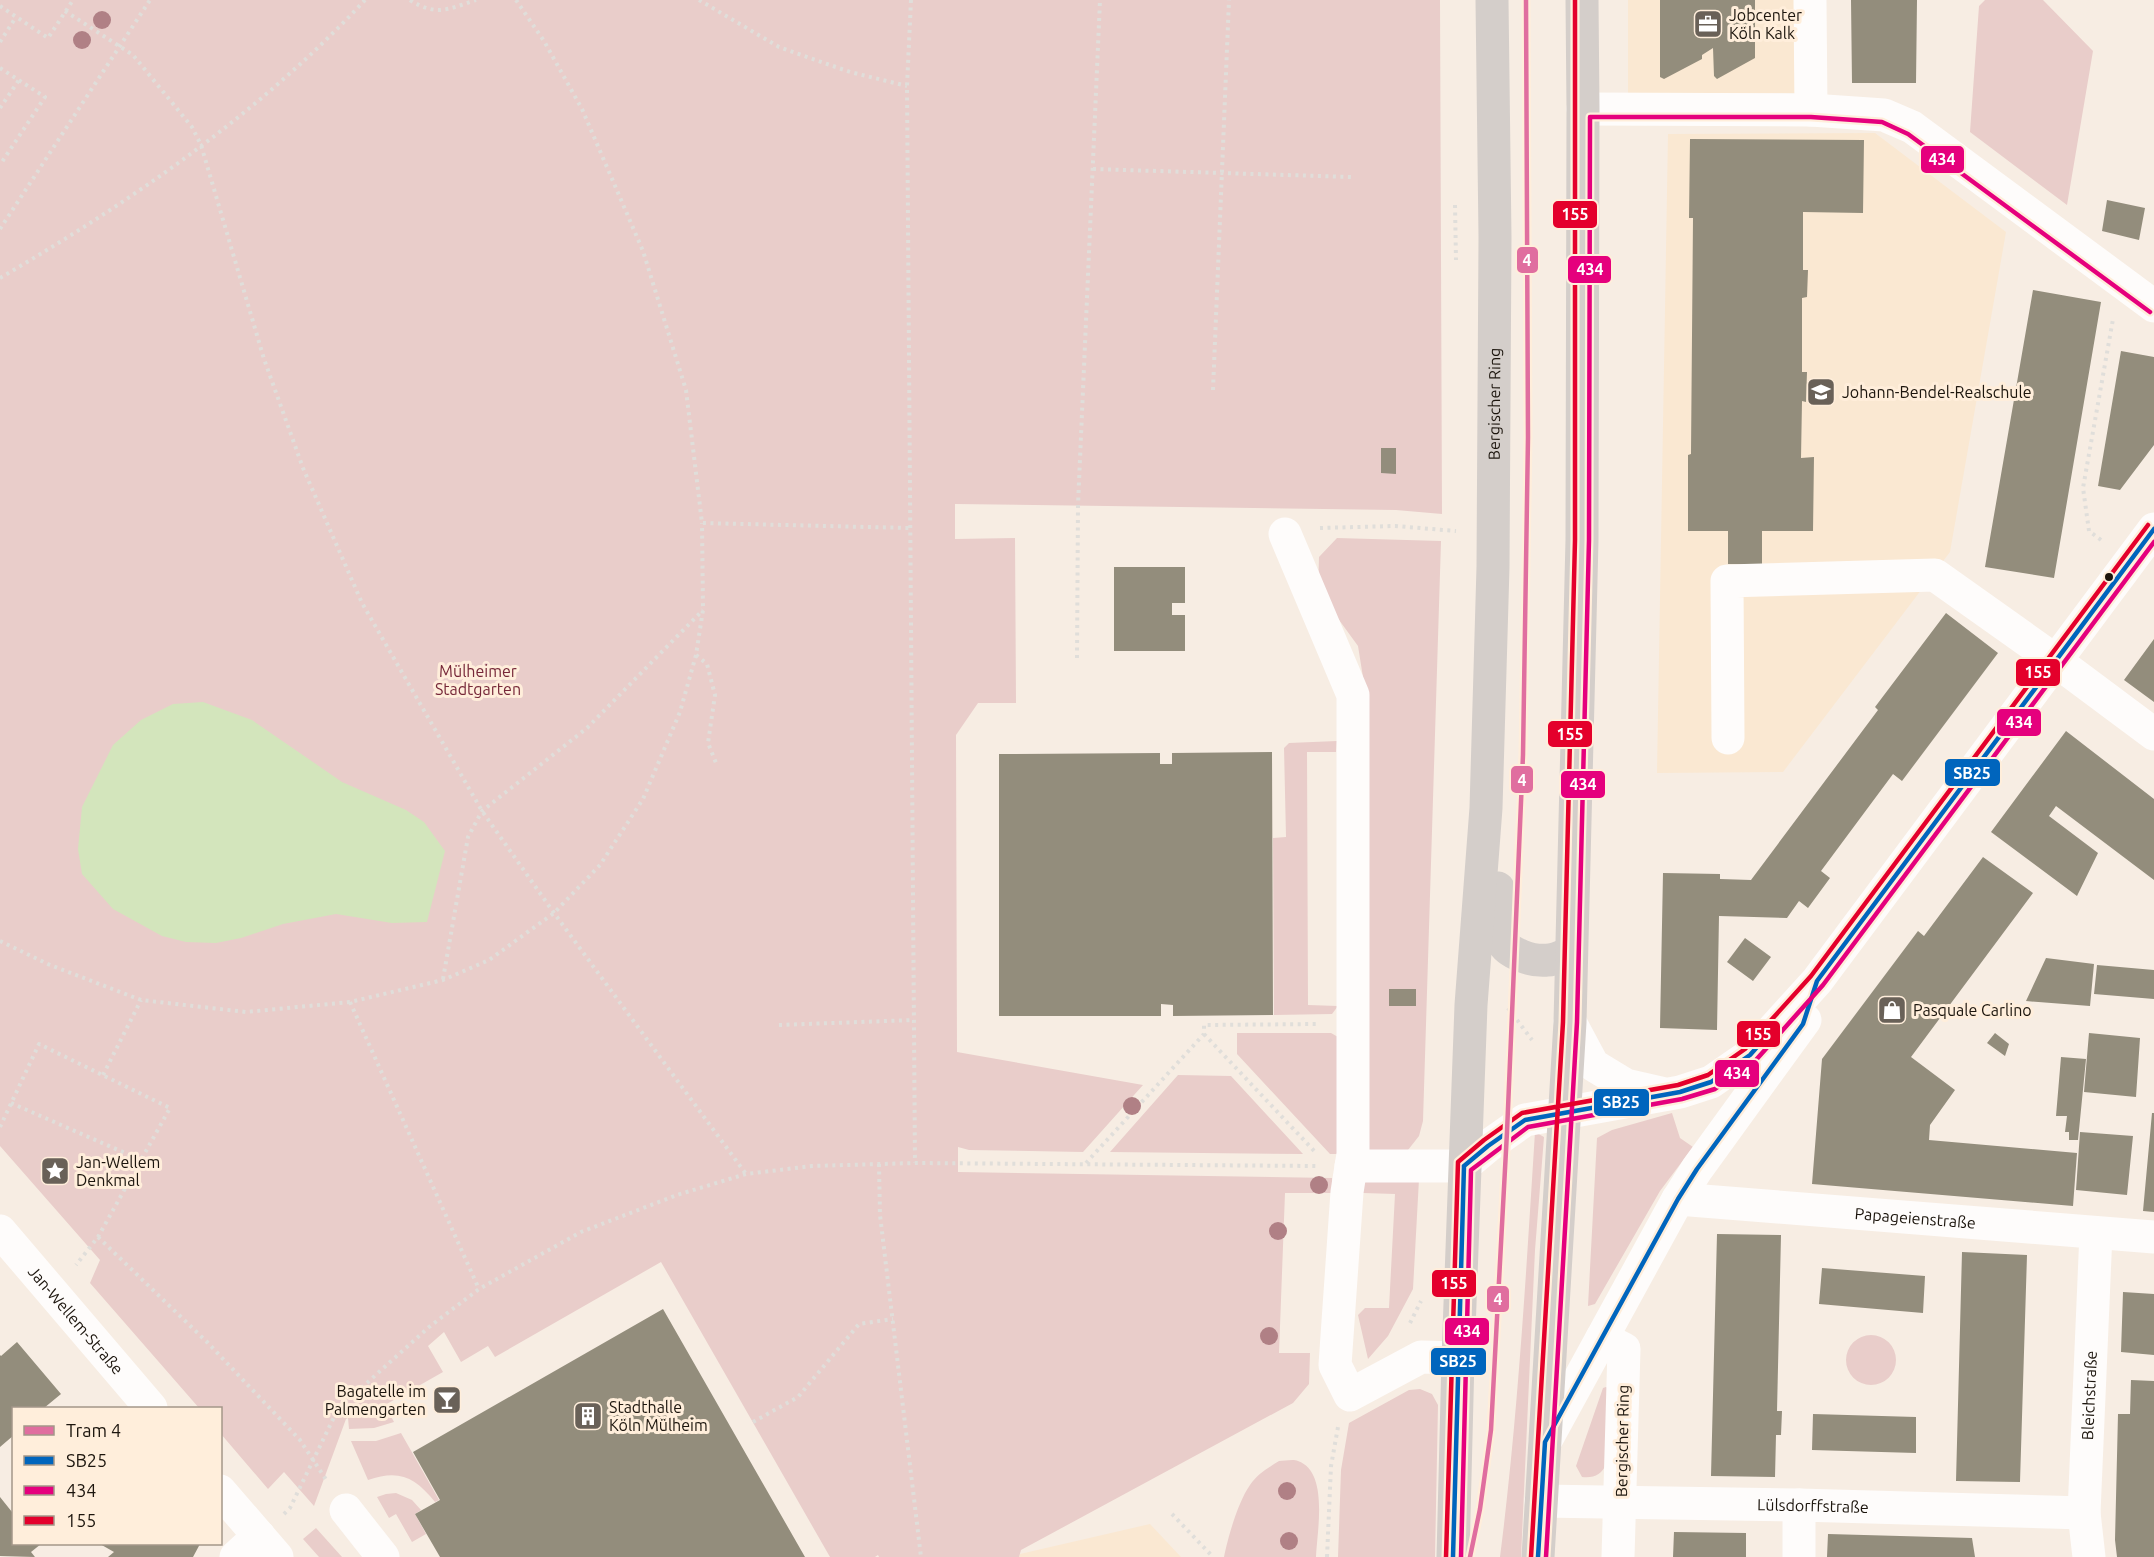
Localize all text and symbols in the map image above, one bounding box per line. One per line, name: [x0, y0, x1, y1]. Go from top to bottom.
place label: Jobcenter Köln Kalk: [1729, 6, 1802, 42]
office icon: Jobcenter Köln Kalk: [1692, 8, 1724, 40]
line badge: 434: [1920, 145, 1965, 174]
text: 434: [1928, 150, 1956, 168]
line badge: 155: [1552, 200, 1598, 229]
text: 155: [1561, 205, 1589, 223]
line badge: 4: [1516, 246, 1539, 274]
text: 4: [1522, 251, 1532, 269]
line badge: 434: [1567, 255, 1612, 284]
text: 434: [1576, 260, 1604, 278]
street label: Bergischer Ring: [1485, 348, 1503, 460]
school or university icon: Johann-Bendel-Realschule: [1805, 376, 1837, 408]
place label: Johann-Bendel-Realschule: [1842, 383, 2032, 401]
unlabelled marker: [2103, 571, 2115, 583]
line badge: 155: [2015, 658, 2061, 687]
park label: Mülheimer Stadtgarten: [435, 662, 521, 698]
text: 155: [2024, 663, 2052, 681]
line badge: 434: [1996, 708, 2042, 737]
text: 434: [2005, 713, 2033, 731]
line badge: 155: [1547, 720, 1593, 748]
text: 155: [1556, 725, 1584, 743]
line badge: SB25: [1944, 758, 2001, 787]
text: SB25: [1953, 764, 1991, 782]
line badge: 4: [1510, 765, 1534, 794]
line badge: 434: [1560, 770, 1606, 799]
text: 4: [1517, 771, 1527, 789]
text: 434: [1569, 775, 1597, 793]
shop icon: Pasquale Carlino: [1876, 994, 1908, 1026]
place label: Pasquale Carlino: [1913, 1001, 2032, 1019]
line badge: 155: [1736, 1020, 1781, 1048]
text: 155: [1744, 1025, 1772, 1043]
line badge: 434: [1714, 1059, 1760, 1088]
text: 434: [1723, 1064, 1751, 1082]
line badge: SB25: [1593, 1088, 1650, 1117]
text: SB25: [1602, 1093, 1640, 1111]
place label: Jan-Wellem Denkmal: [76, 1153, 160, 1189]
place icon: Jan-Wellem Denkmal: [39, 1155, 71, 1187]
street label: Papageienstraße: [1854, 1204, 1976, 1232]
street label: Jan-Wellem-Straße: [25, 1262, 127, 1378]
line badge: 155: [1431, 1269, 1477, 1298]
text: 155: [1440, 1274, 1468, 1292]
line badge: 4: [1486, 1285, 1510, 1313]
text: 4: [1493, 1290, 1503, 1308]
line badge: 434: [1444, 1317, 1490, 1346]
text: 434: [1453, 1322, 1481, 1340]
line badge: SB25: [1430, 1347, 1487, 1376]
street label: Bleichstraße: [2078, 1350, 2100, 1441]
text: SB25: [1439, 1352, 1477, 1370]
place label: Bagatelle im Palmengarten: [325, 1382, 426, 1418]
bar icon: Bagatelle im Palmengarten: [431, 1384, 463, 1416]
street label: Bergischer Ring: [1612, 1385, 1632, 1497]
place label: Stadthalle Köln Mülheim: [609, 1398, 708, 1434]
building icon: Stadthalle Köln Mülheim: [572, 1400, 604, 1432]
legend: [12, 1407, 222, 1545]
text: Tram 4: [66, 1420, 121, 1440]
text: SB25: [66, 1450, 107, 1470]
text: 434: [66, 1480, 96, 1500]
street label: Lülsdorffstraße: [1757, 1495, 1869, 1516]
text: 155: [66, 1510, 96, 1530]

